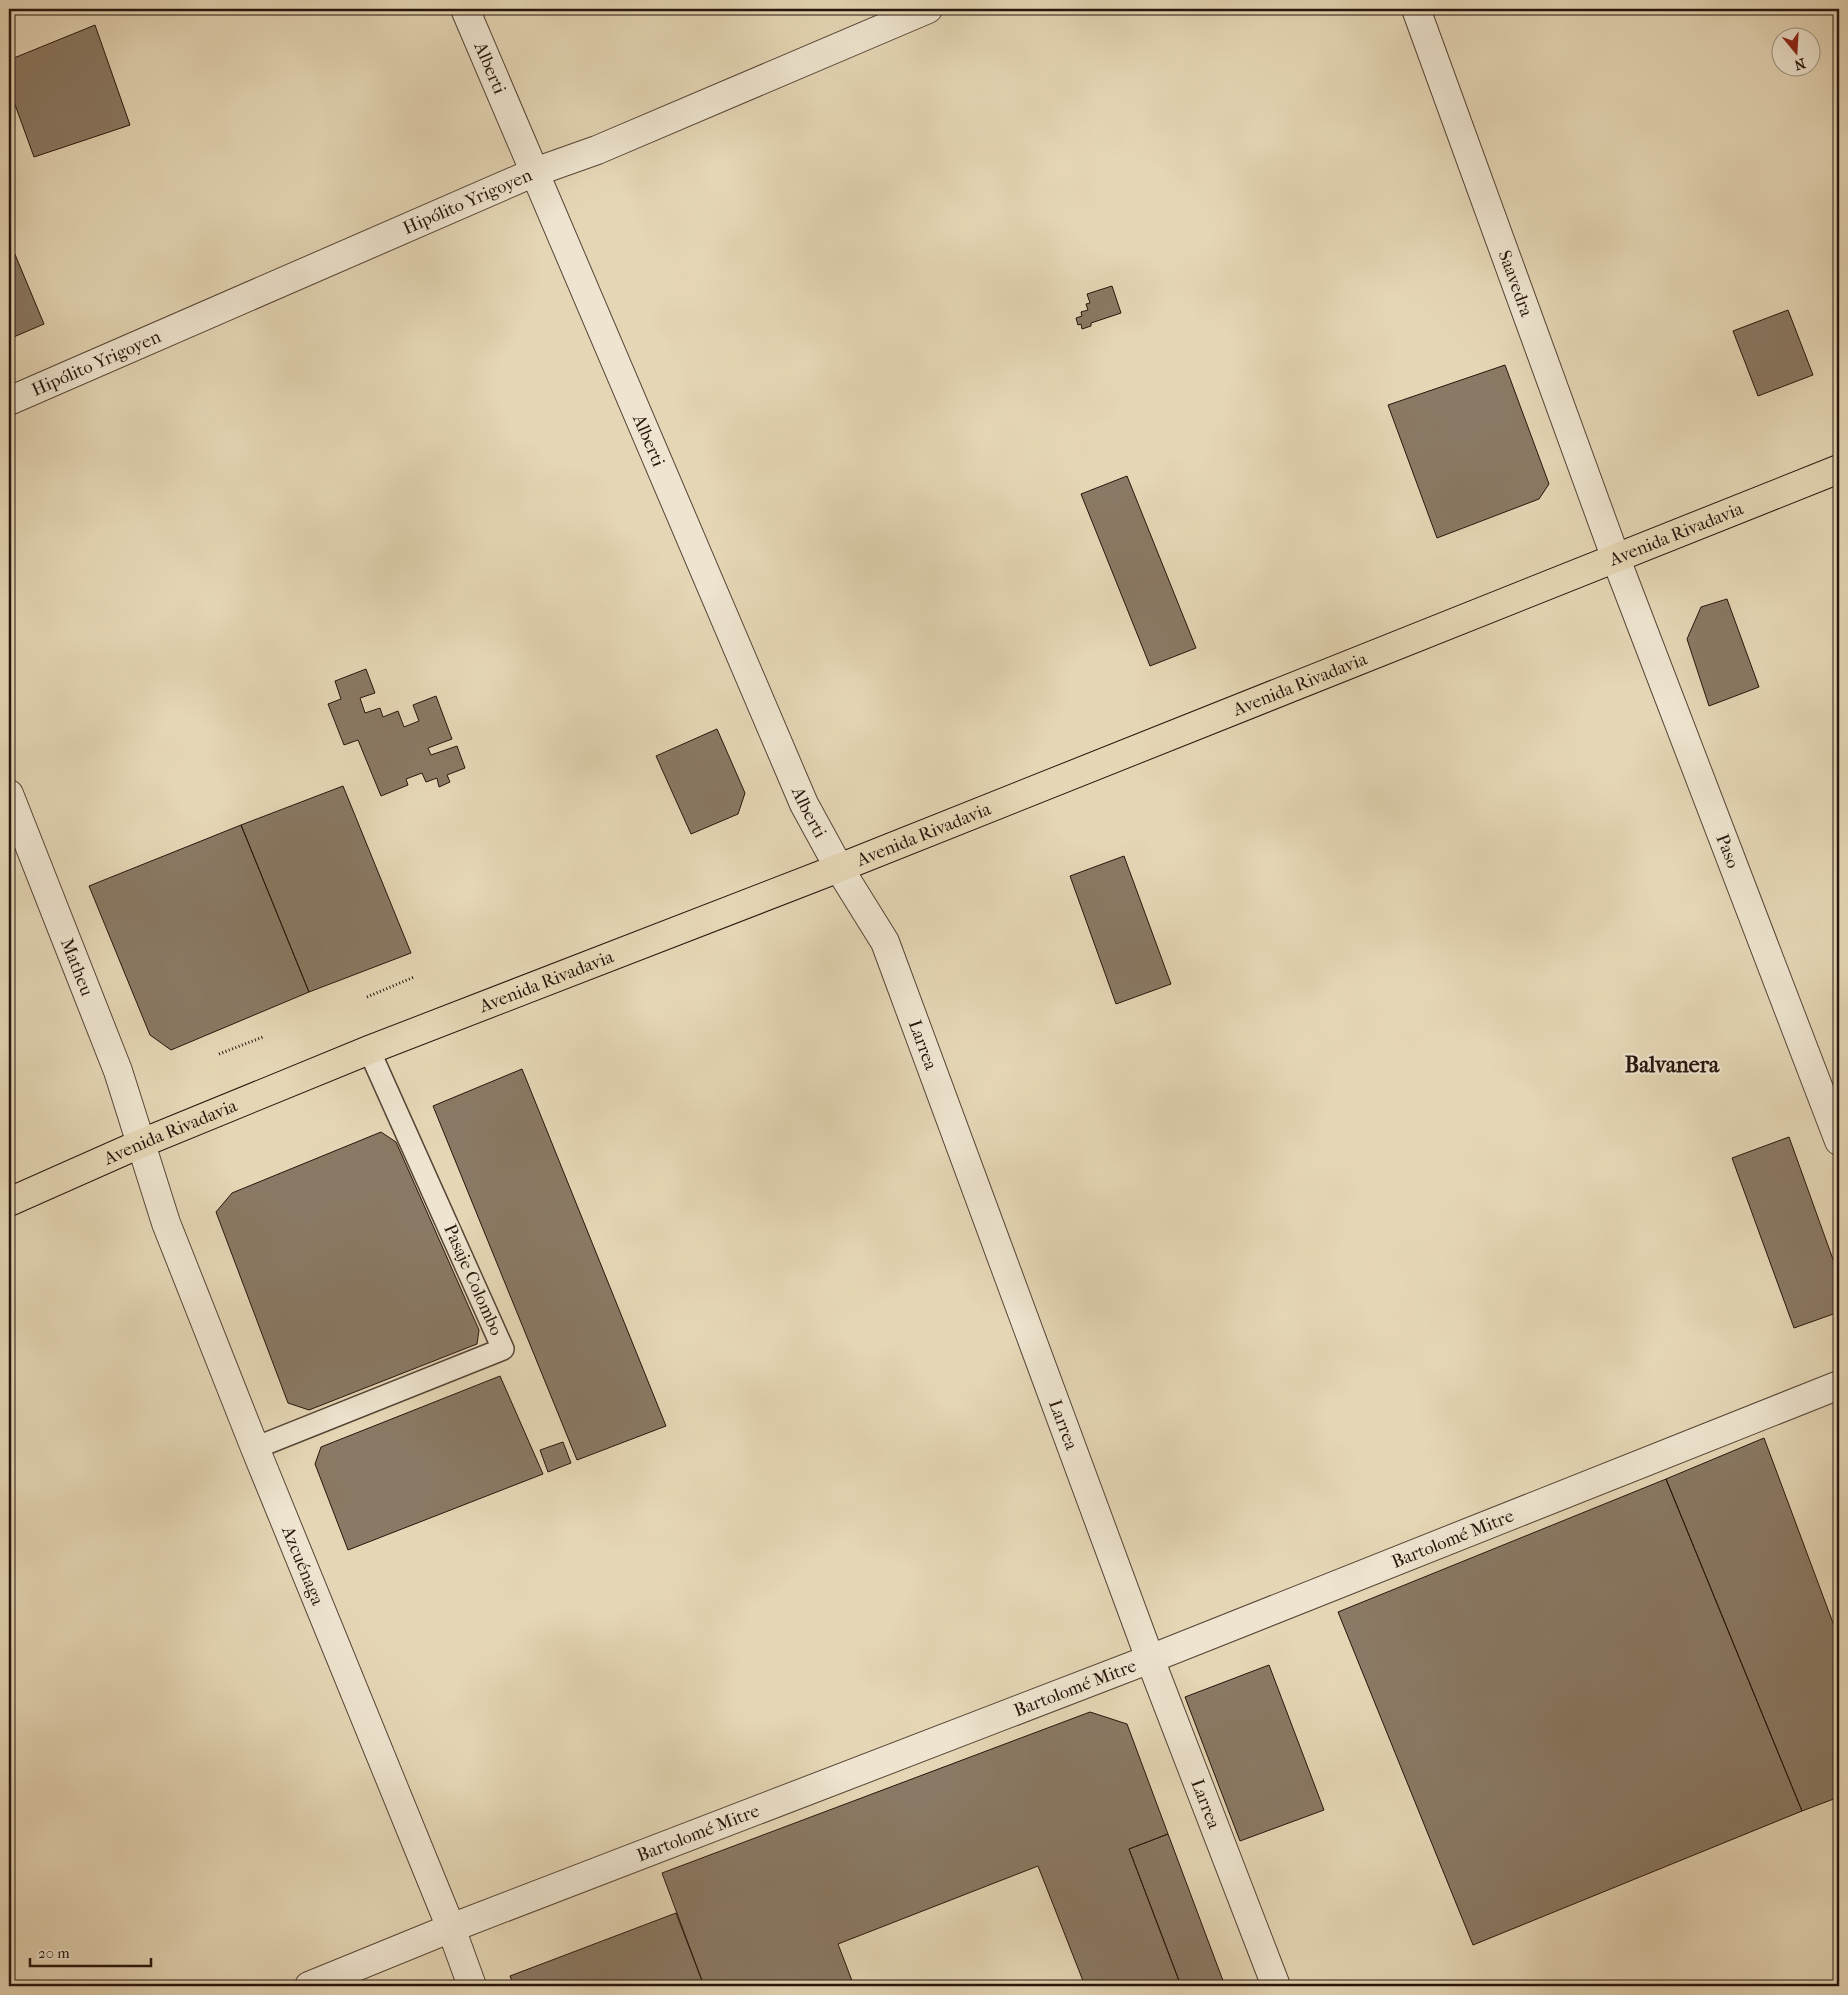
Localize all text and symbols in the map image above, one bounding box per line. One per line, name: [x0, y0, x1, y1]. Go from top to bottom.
north arrow: [1770, 28, 1820, 78]
street label: Alberti: [469, 38, 511, 98]
text: N: [1792, 54, 1808, 74]
street label: Hipólito Yrigoyen: [400, 164, 536, 239]
street label: Saavedra: [1494, 247, 1538, 320]
street label: Hipólito Yrigoyen: [28, 326, 164, 400]
street label: Alberti: [628, 410, 670, 470]
street label: Avenida Rivadavia: [1605, 498, 1747, 571]
street label: Avenida Rivadavia: [1229, 648, 1370, 721]
street label: Alberti: [787, 783, 831, 842]
street label: Avenida Rivadavia: [853, 798, 994, 871]
street label: Paso: [1712, 831, 1744, 871]
street label: Matheu: [56, 935, 98, 999]
street label: Avenida Rivadavia: [475, 946, 617, 1017]
street label: Larrea: [904, 1017, 942, 1073]
district label: Balvanera: [1625, 1052, 1720, 1078]
street label: Avenida Rivadavia: [100, 1094, 241, 1169]
street label: Pasaje Colombo: [439, 1221, 507, 1339]
street label: Larrea: [1045, 1397, 1082, 1453]
street label: Bartolomé Mitre: [1389, 1505, 1517, 1572]
street label: Azcuénaga: [277, 1522, 329, 1609]
street label: Bartolomé Mitre: [1011, 1655, 1139, 1721]
street label: Larrea: [1187, 1776, 1225, 1832]
street label: Bartolomé Mitre: [634, 1800, 762, 1866]
scale bar: [30, 1935, 151, 1967]
text: 20 m: [38, 1944, 70, 1962]

